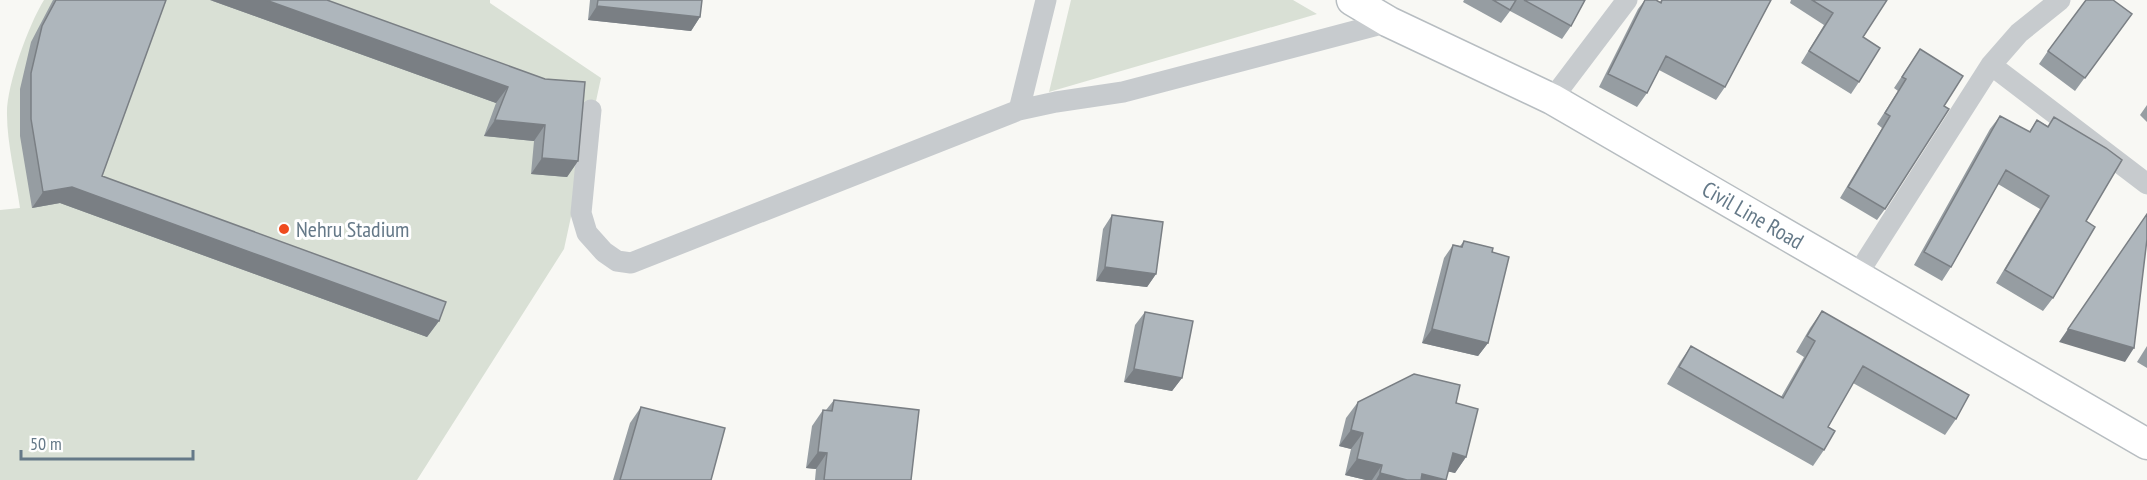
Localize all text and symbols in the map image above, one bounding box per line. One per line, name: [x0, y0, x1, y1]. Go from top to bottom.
street label: Civil Line Road: [1697, 175, 1809, 255]
place label: Nehru Stadium: [296, 215, 409, 243]
marker: Nehru Stadium: [277, 222, 291, 236]
scale bar: [21, 423, 194, 461]
text: 50 m: [30, 432, 62, 455]

